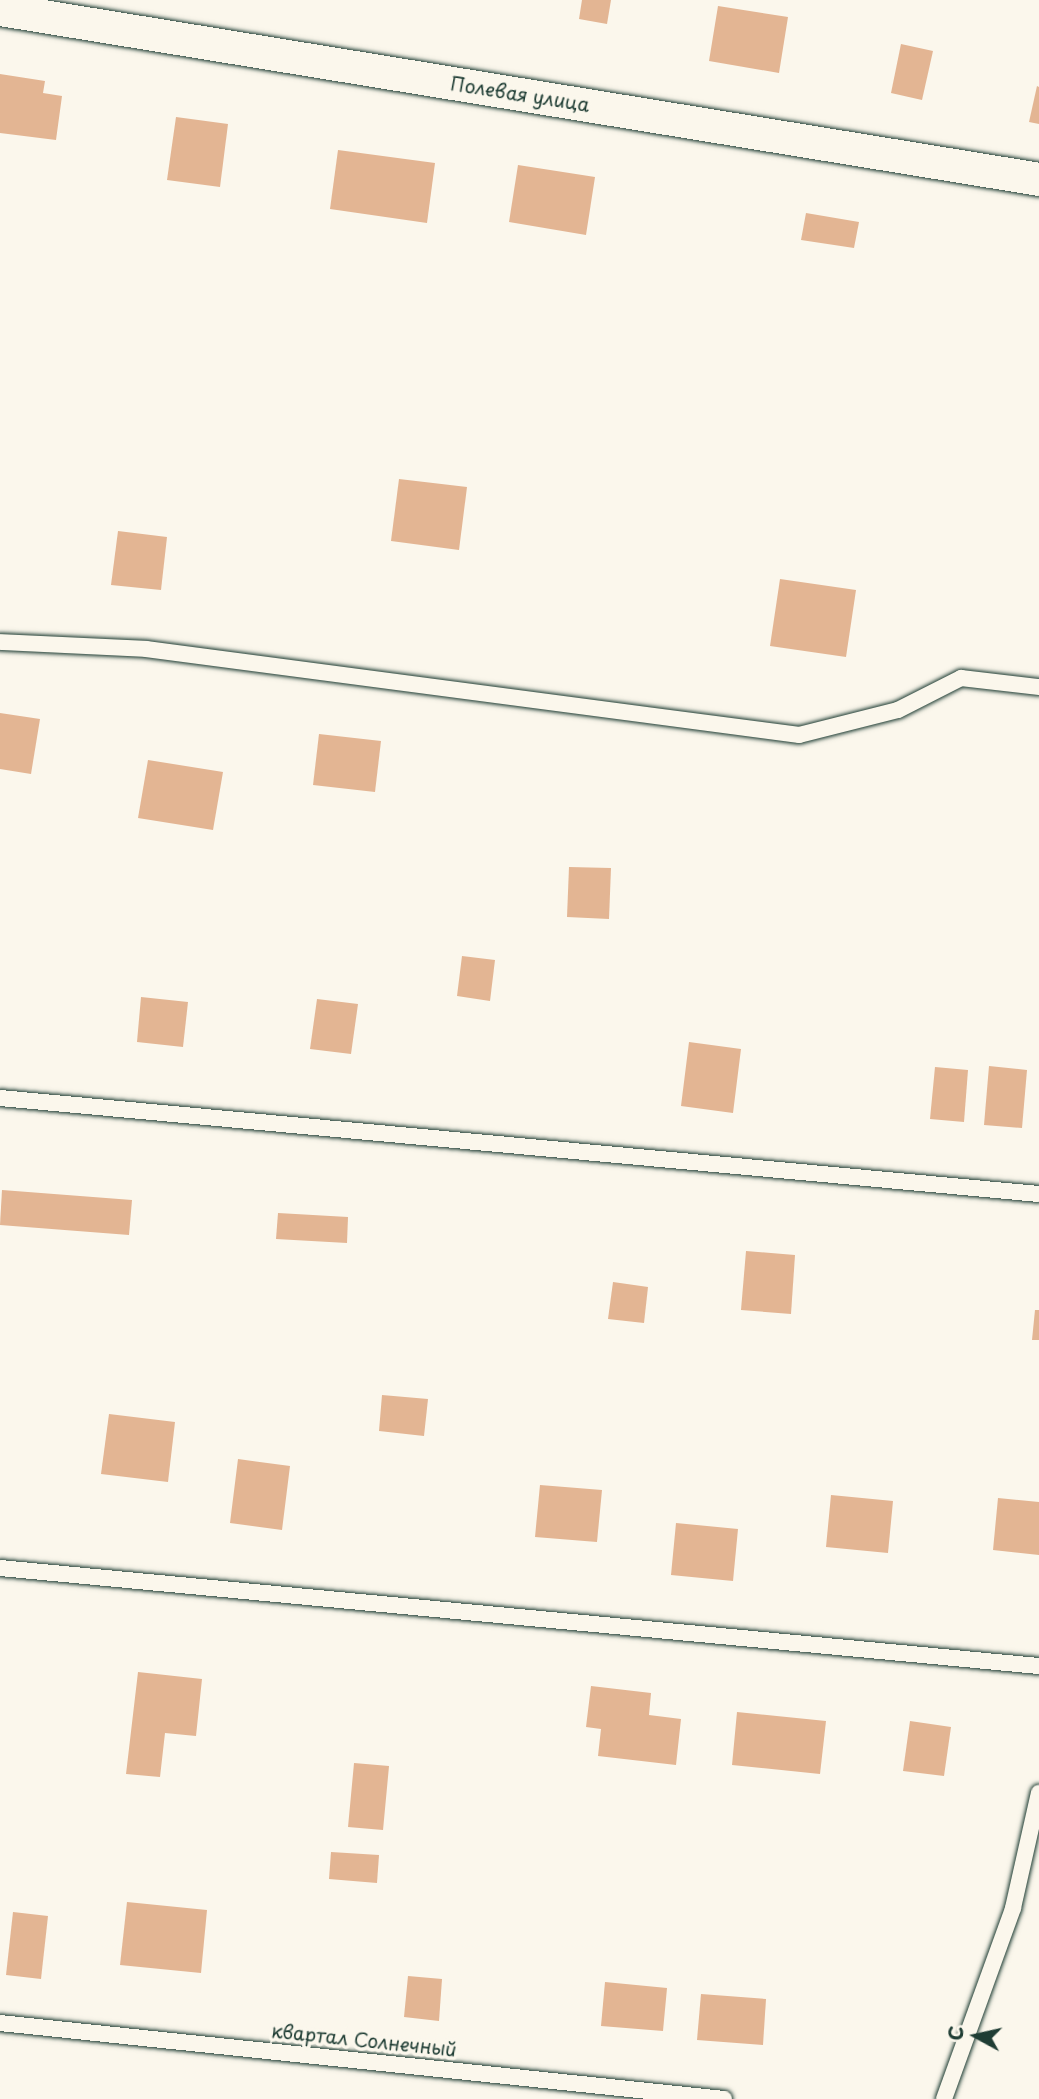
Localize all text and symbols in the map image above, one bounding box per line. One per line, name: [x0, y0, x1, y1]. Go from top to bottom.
street label: Полевая улица: [449, 72, 591, 116]
north arrow: [941, 2001, 1011, 2071]
street label: квартал Солнечный: [271, 2019, 457, 2061]
text: С: [940, 2024, 970, 2042]

